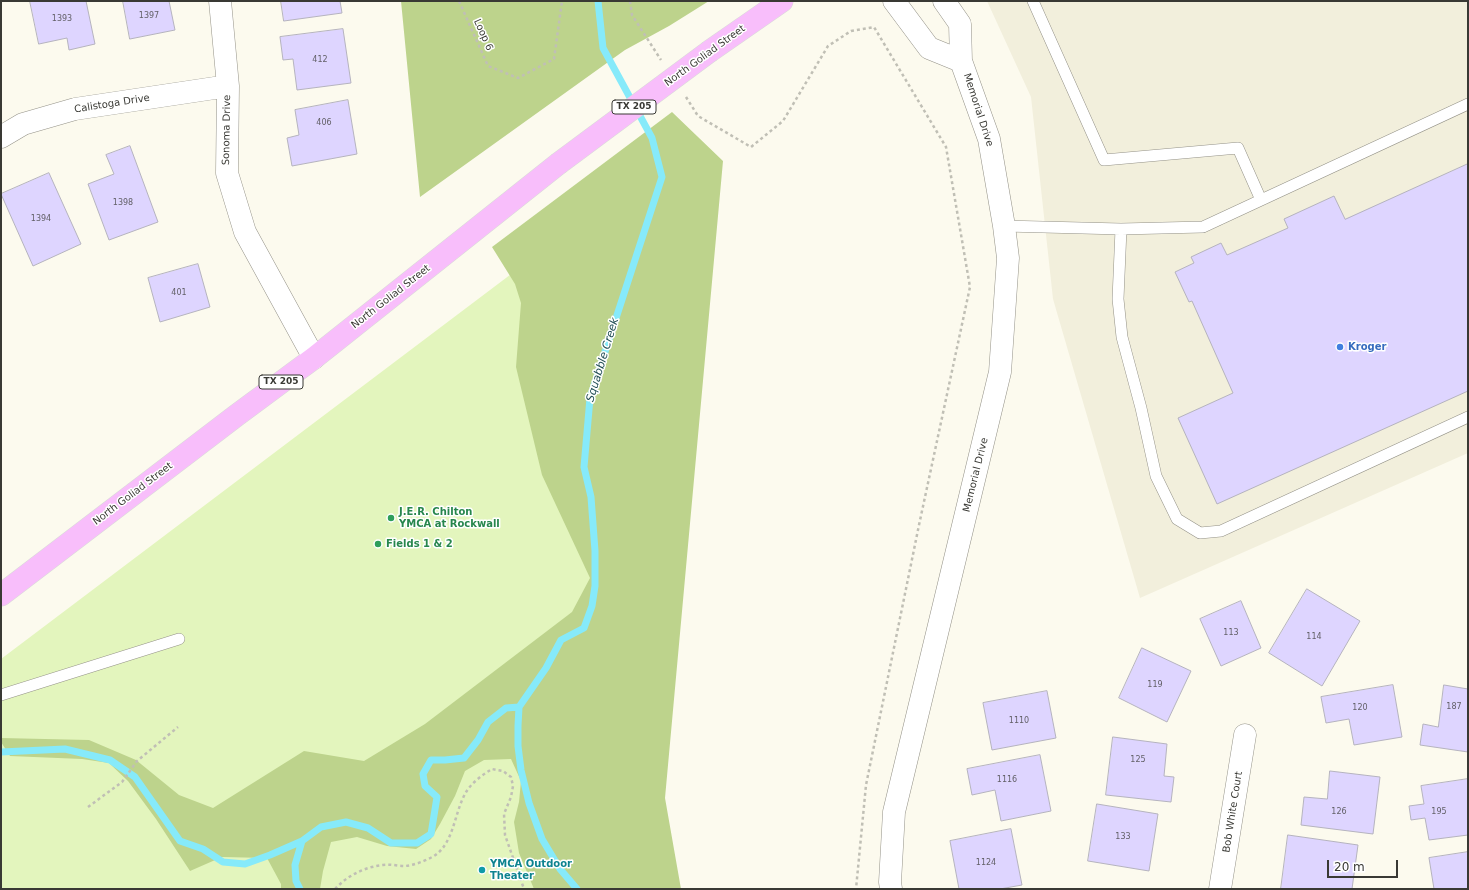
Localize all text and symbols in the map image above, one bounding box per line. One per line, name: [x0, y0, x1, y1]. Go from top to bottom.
house number: 1397: [139, 11, 159, 21]
house number: 1393: [52, 14, 72, 24]
street label: Loop 6: [471, 17, 495, 53]
street label: North Goliad Street: [662, 23, 748, 89]
house number: 412: [312, 55, 328, 65]
street label: Memorial Drive: [961, 72, 995, 148]
street label: Calistoga Drive: [73, 92, 151, 116]
street label: Sonoma Drive: [220, 95, 234, 165]
road number: TX 205: [612, 100, 656, 114]
house number: 406: [316, 118, 332, 128]
house number: 1398: [113, 198, 133, 208]
house number: 1394: [31, 214, 51, 224]
street label: North Goliad Street: [349, 263, 433, 331]
house number: 401: [171, 288, 187, 298]
water label: Squabble Creek: [584, 316, 622, 404]
place label: Kroger: [1348, 341, 1386, 353]
marker: Kroger: [1335, 342, 1345, 352]
road number: TX 205: [259, 375, 303, 389]
street label: Memorial Drive: [961, 437, 991, 513]
street label: North Goliad Street: [91, 460, 175, 528]
place label: J.E.R. Chilton YMCA at Rockwall: [399, 506, 500, 530]
marker: J.E.R. Chilton YMCA at Rockwall: [386, 513, 396, 523]
place label: Fields 1 & 2: [386, 538, 453, 550]
marker: Fields 1 & 2: [373, 539, 383, 549]
house number: 113: [1223, 628, 1239, 638]
house number: 114: [1306, 632, 1322, 642]
house number: 119: [1147, 680, 1163, 690]
house number: 187: [1446, 702, 1462, 712]
house number: 120: [1352, 703, 1368, 713]
house number: 1110: [1009, 716, 1029, 726]
house number: 125: [1130, 755, 1146, 765]
street label: Bob White Court: [1221, 770, 1245, 854]
house number: 1116: [997, 775, 1017, 785]
house number: 126: [1331, 807, 1347, 817]
house number: 195: [1431, 807, 1447, 817]
house number: 133: [1115, 832, 1131, 842]
scale bar: [1329, 852, 1400, 878]
place label: YMCA Outdoor Theater: [490, 858, 572, 882]
house number: 1124: [976, 858, 996, 868]
text: 20 m: [1334, 860, 1365, 874]
marker: YMCA Outdoor Theater: [477, 865, 487, 875]

